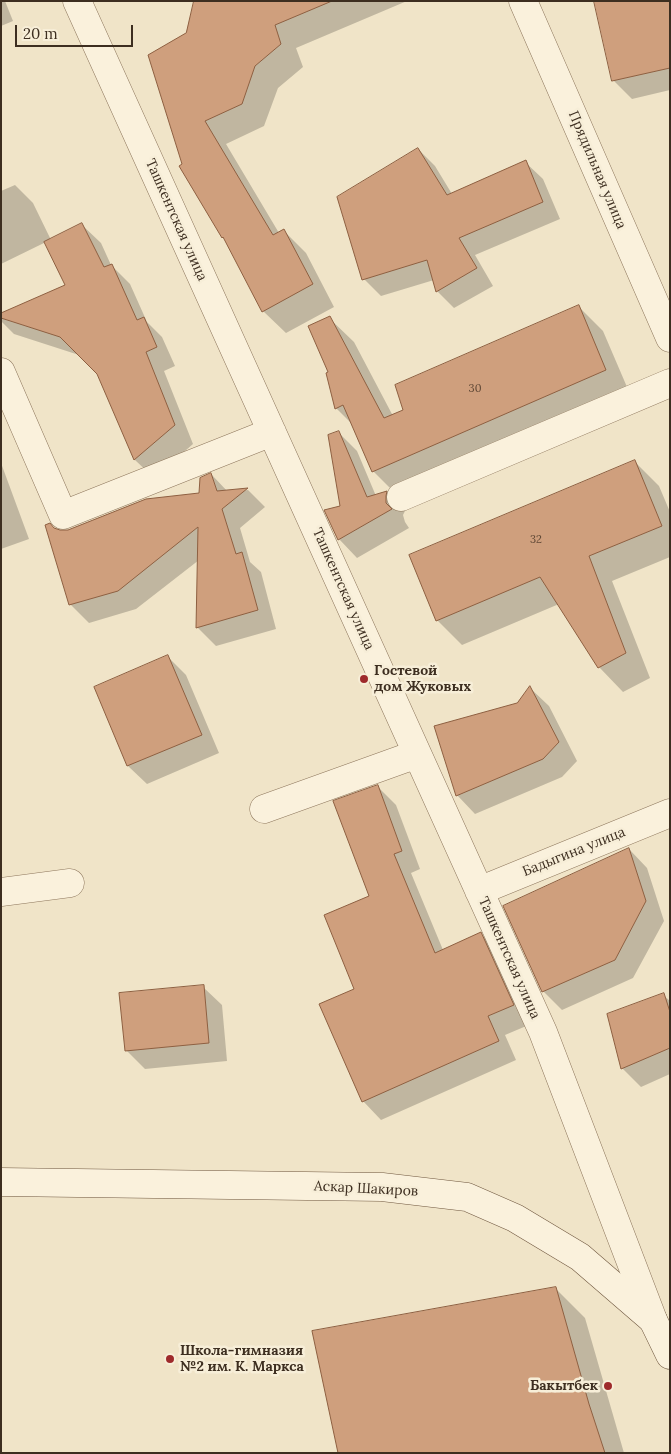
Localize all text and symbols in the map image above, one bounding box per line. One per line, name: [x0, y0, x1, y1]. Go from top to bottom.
scale bar: [18, 15, 135, 47]
text: 20 m: [23, 24, 58, 43]
street label: Прядильная улица: [565, 108, 629, 232]
street label: Ташкентская улица: [142, 156, 210, 284]
house number: 30: [469, 382, 481, 396]
street label: Ташкентская улица: [309, 525, 377, 653]
house number: 32: [530, 533, 542, 547]
place label: Гостевой дом Жуковых: [374, 663, 471, 696]
marker: Гостевой дом Жуковых: [358, 673, 370, 685]
street label: Бадыгина улица: [520, 824, 628, 880]
street label: Ташкентская улица: [475, 894, 543, 1022]
street label: Аскар Шакиров: [313, 1178, 419, 1200]
place label: Школа-гимназия №2 им. К. Маркса: [180, 1343, 304, 1375]
marker: Школа-гимназия №2 им. К. Маркса: [164, 1353, 176, 1365]
place label: Бакытбек: [530, 1378, 598, 1394]
marker: Бакытбек: [602, 1380, 614, 1392]

